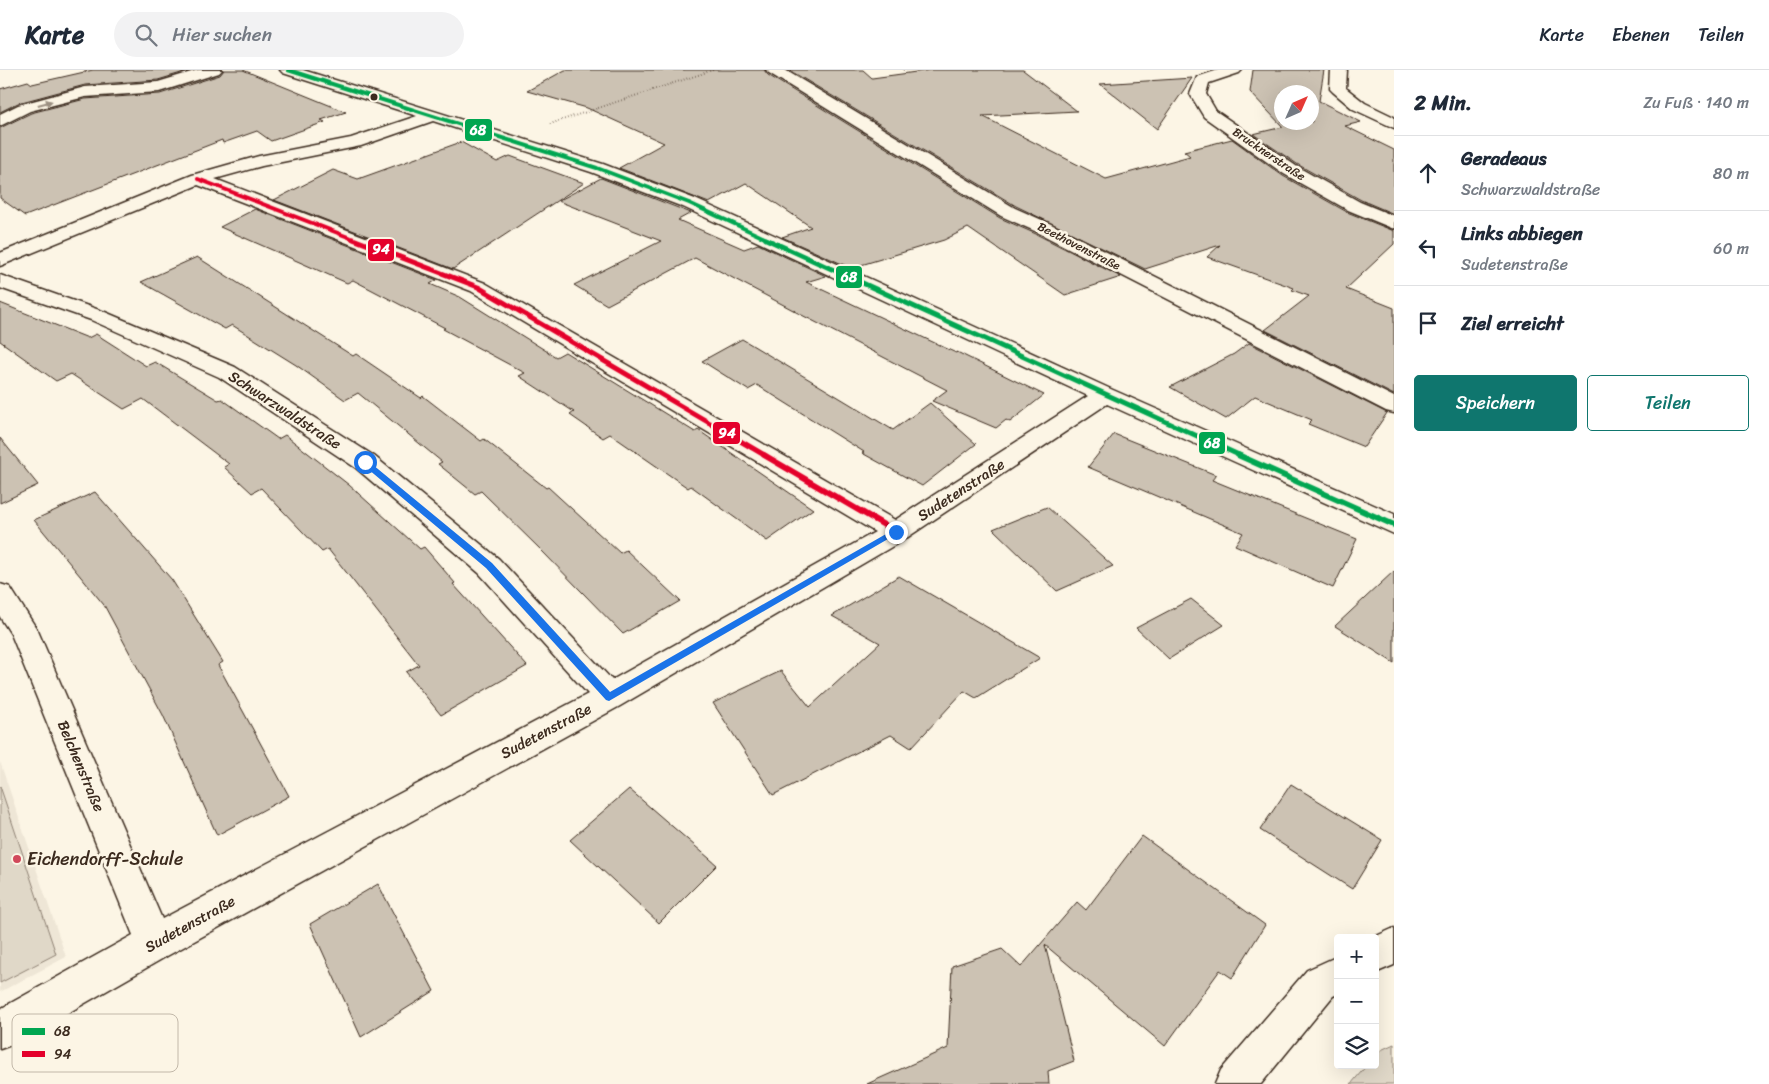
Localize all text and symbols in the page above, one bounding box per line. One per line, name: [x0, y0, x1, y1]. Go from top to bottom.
search box: [114, 12, 464, 57]
text: Karte: [25, 14, 84, 56]
text: Hier suchen: [172, 18, 272, 51]
text: Karte: [1540, 19, 1584, 51]
text: Ebenen: [1612, 19, 1670, 51]
text: Teilen: [1698, 19, 1744, 51]
icon: search: [132, 21, 160, 49]
text: 2 Min.: [1414, 84, 1472, 122]
north arrow: [1274, 85, 1319, 130]
text: Zu Fuß · 140 m: [1643, 88, 1749, 117]
unlabelled marker: [369, 92, 379, 102]
one-way arrow: [38, 98, 53, 106]
line badge: 68: [464, 118, 493, 142]
text: 68: [469, 118, 487, 143]
street label: Brucknerstraße: [1228, 121, 1310, 187]
text: Geradeaus: [1461, 142, 1547, 175]
icon: ahead: [1414, 159, 1442, 187]
text: 80 m: [1713, 159, 1749, 188]
text: Schwarzwaldstraße: [1461, 175, 1600, 204]
street label: Beethovenstraße: [1033, 216, 1125, 277]
text: Links abbiegen: [1461, 217, 1583, 250]
icon: left: [1414, 234, 1442, 262]
text: 60 m: [1713, 234, 1749, 263]
text: 94: [372, 237, 390, 262]
line badge: 94: [367, 238, 395, 262]
text: Sudetenstraße: [1461, 250, 1568, 279]
line badge: 68: [835, 265, 863, 289]
text: 68: [840, 265, 858, 290]
text: Ziel erreicht: [1461, 307, 1564, 340]
icon: arrive: [1414, 309, 1442, 337]
street label: Schwarzwaldstraße: [223, 364, 347, 457]
button: Speichern: [1414, 375, 1577, 431]
button: Teilen: [1587, 375, 1749, 431]
line badge: 94: [712, 421, 741, 445]
text: 94: [718, 421, 736, 446]
line badge: 68: [1198, 431, 1226, 455]
text: 68: [1203, 431, 1221, 456]
route start: [354, 451, 377, 474]
street label: Sudetenstraße: [912, 452, 1010, 528]
route end: [885, 521, 908, 544]
street label: Sudetenstraße: [496, 696, 597, 766]
street label: Belchenstraße: [50, 716, 112, 816]
place label: Eichendorff-Schule: [27, 843, 183, 875]
marker: Eichendorff-Schule: [11, 853, 23, 865]
street label: Sudetenstraße: [140, 888, 240, 960]
map controls: [1334, 934, 1379, 1069]
button: +: [1334, 934, 1379, 979]
button: −: [1334, 979, 1379, 1024]
legend: [12, 1014, 178, 1072]
text: 68: [54, 1019, 71, 1044]
button: layers: [1334, 1024, 1379, 1069]
text: 94: [54, 1042, 72, 1067]

